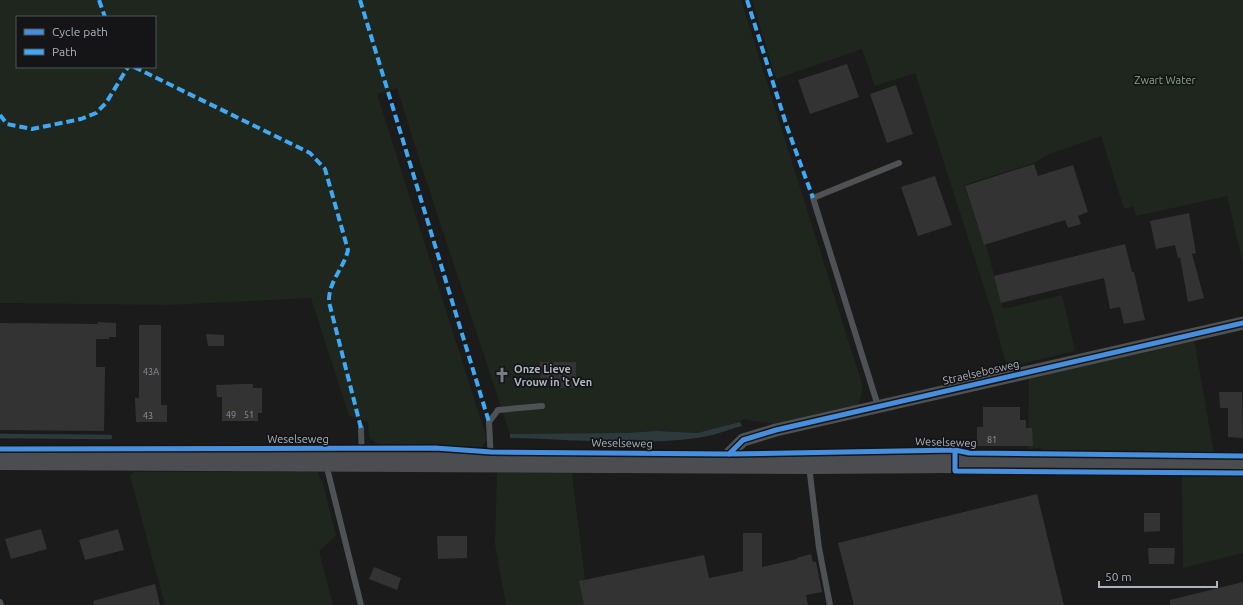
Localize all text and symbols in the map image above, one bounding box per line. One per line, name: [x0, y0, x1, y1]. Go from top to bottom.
legend: [16, 16, 156, 68]
text: Cycle path: [52, 25, 108, 38]
text: Path: [52, 45, 77, 58]
park label: Zwart Water: [1134, 74, 1197, 86]
street label: Straelsebosweg: [942, 357, 1020, 387]
place label: Onze Lieve Vrouw in 't Ven: [514, 363, 592, 388]
church icon: Onze Lieve Vrouw in 't Ven: [493, 366, 511, 384]
house number: 43A: [143, 367, 159, 377]
house number: 49: [226, 410, 236, 420]
house number: 51: [244, 410, 254, 420]
house number: 43: [143, 411, 153, 421]
street label: Weselseweg: [267, 433, 329, 445]
street label: Weselseweg: [915, 435, 977, 449]
house number: 81: [987, 435, 997, 445]
street label: Weselseweg: [591, 436, 653, 450]
scale bar: [1099, 563, 1217, 589]
text: 50 m: [1105, 570, 1132, 583]

